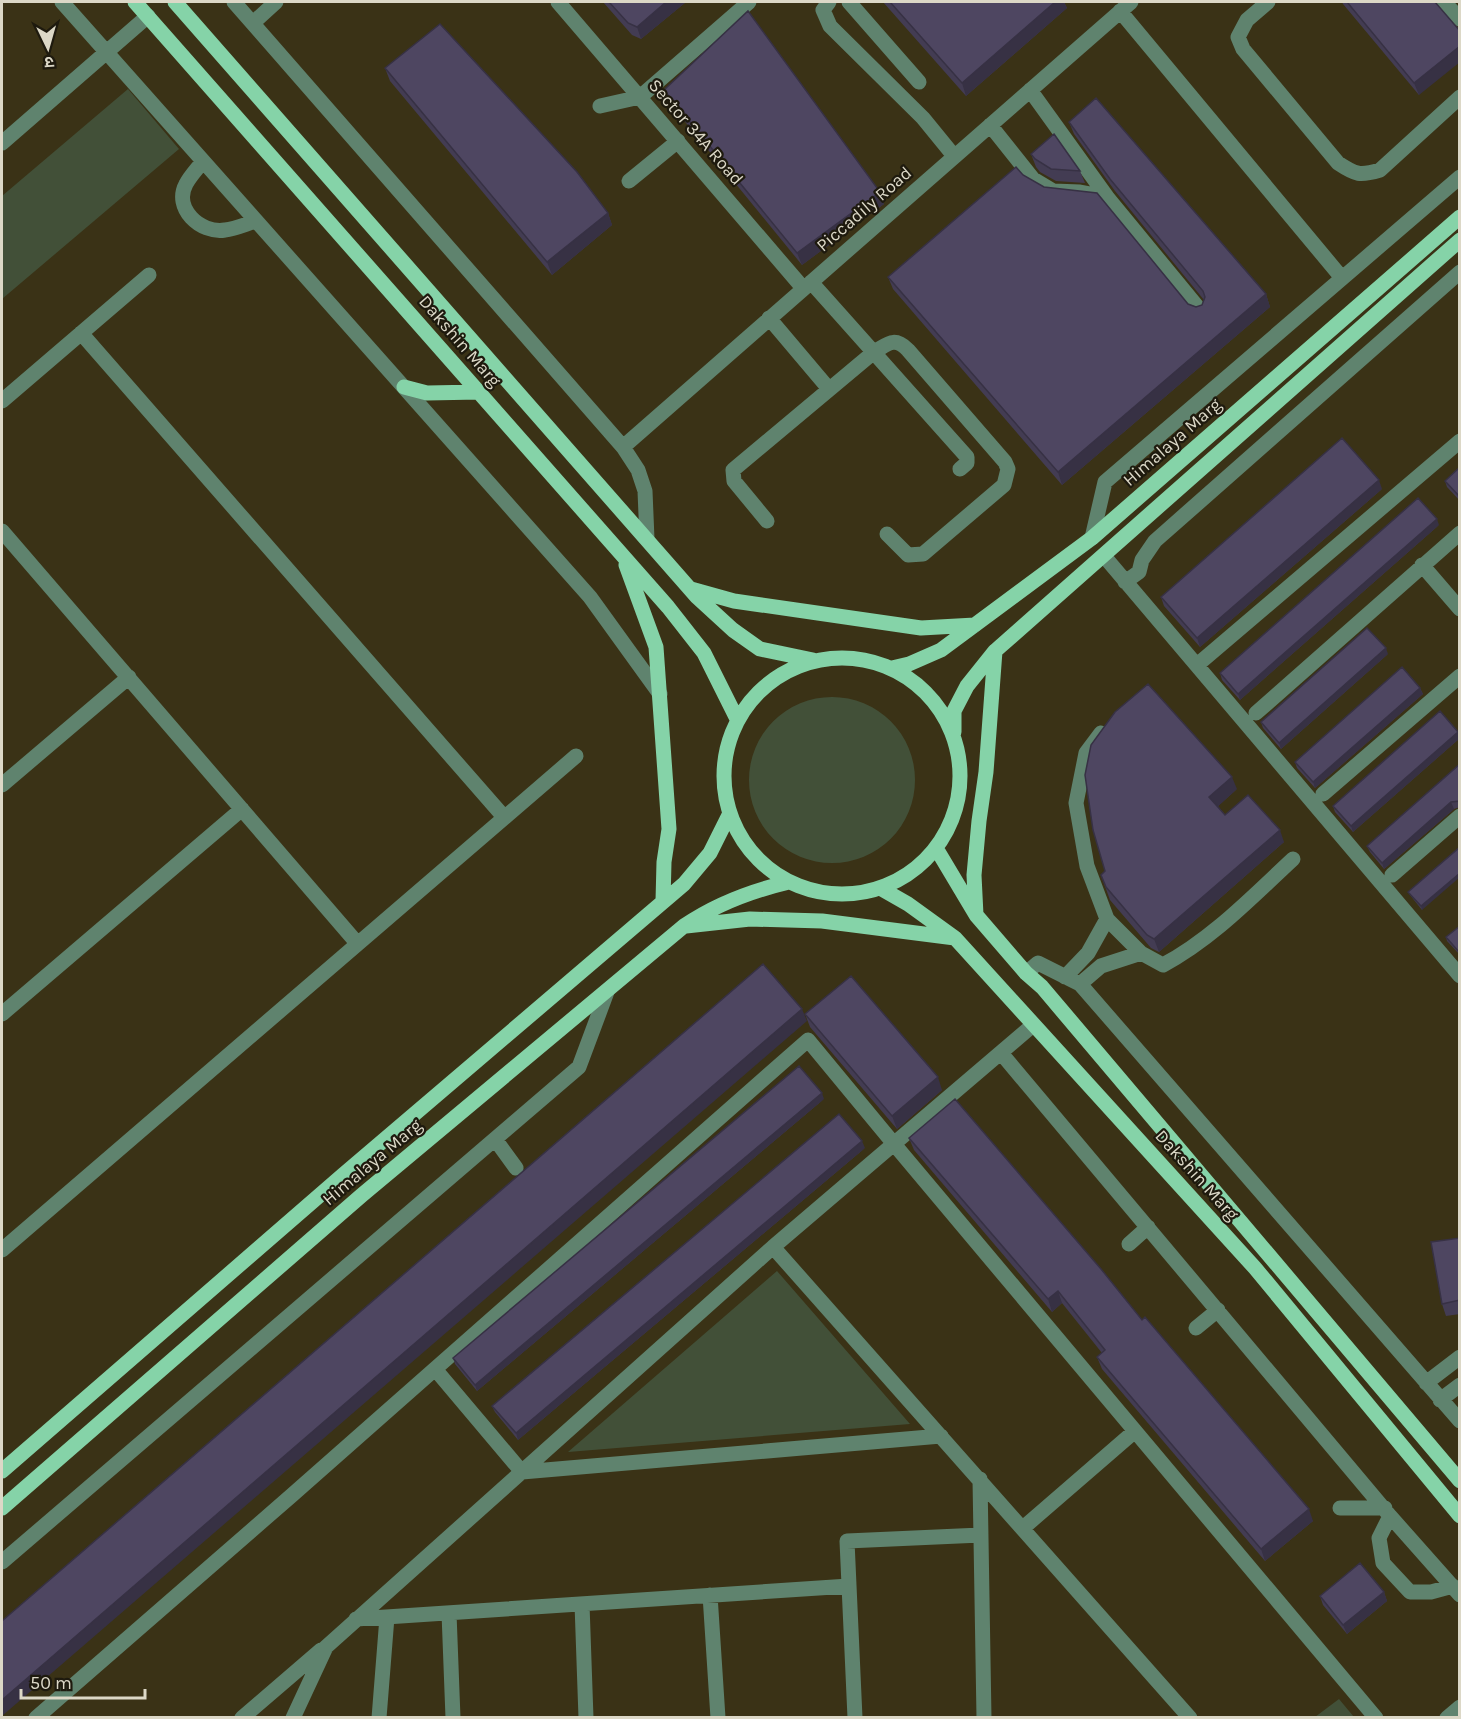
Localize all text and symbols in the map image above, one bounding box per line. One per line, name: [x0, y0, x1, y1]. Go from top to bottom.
north arrow: [18, 18, 78, 78]
text: उ: [43, 53, 55, 72]
street label: Sector 34A Road: [644, 74, 748, 190]
street label: Piccadily Road: [812, 162, 916, 256]
street label: Dakshin Marg: [414, 291, 506, 391]
street label: Himalaya Marg: [1118, 393, 1226, 491]
street label: Himalaya Marg: [318, 1114, 426, 1210]
street label: Dakshin Marg: [1151, 1125, 1243, 1225]
scale bar: [21, 1662, 146, 1700]
text: 50 m: [30, 1672, 72, 1694]

